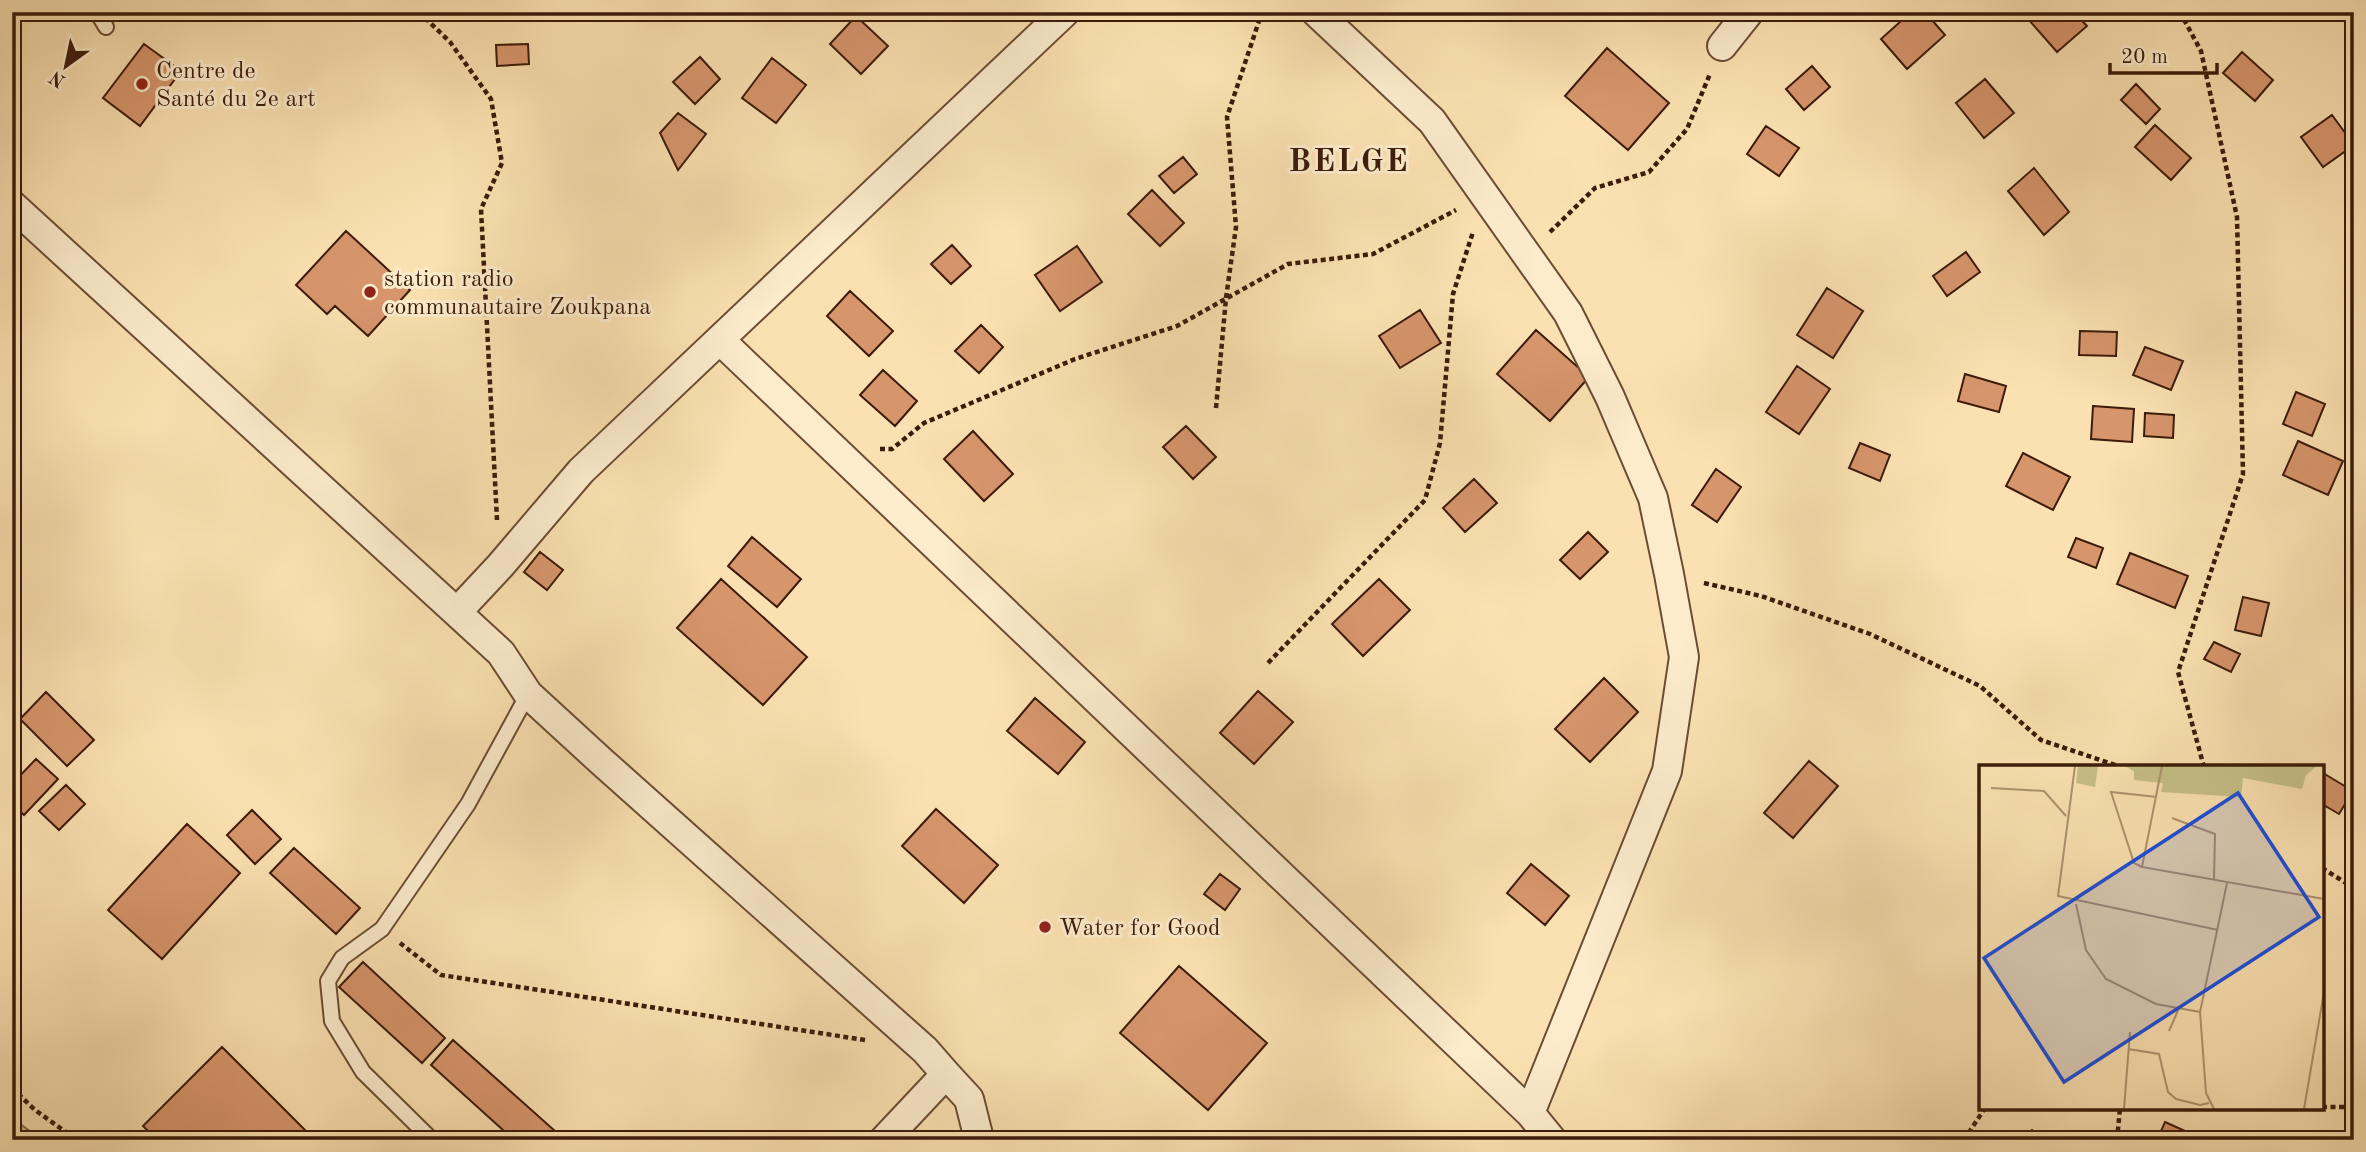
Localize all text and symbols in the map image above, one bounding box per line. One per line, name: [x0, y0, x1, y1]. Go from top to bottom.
north arrow: [32, 32, 102, 102]
scale bar: [2110, 32, 2217, 76]
text: 20 m: [2121, 47, 2168, 68]
place label: Centre de Santé du 2e art: [156, 60, 316, 112]
text: N: [46, 66, 69, 90]
marker: Centre de Santé du 2e art: [134, 76, 150, 92]
district label: BELGE: [1288, 147, 1410, 179]
place label: station radio communautaire Zoukpana: [384, 268, 651, 320]
marker: station radio communautaire Zoukpana: [362, 284, 378, 300]
inset map: [1979, 765, 2324, 1110]
place label: Water for Good: [1059, 917, 1221, 941]
marker: Water for Good: [1037, 919, 1053, 935]

